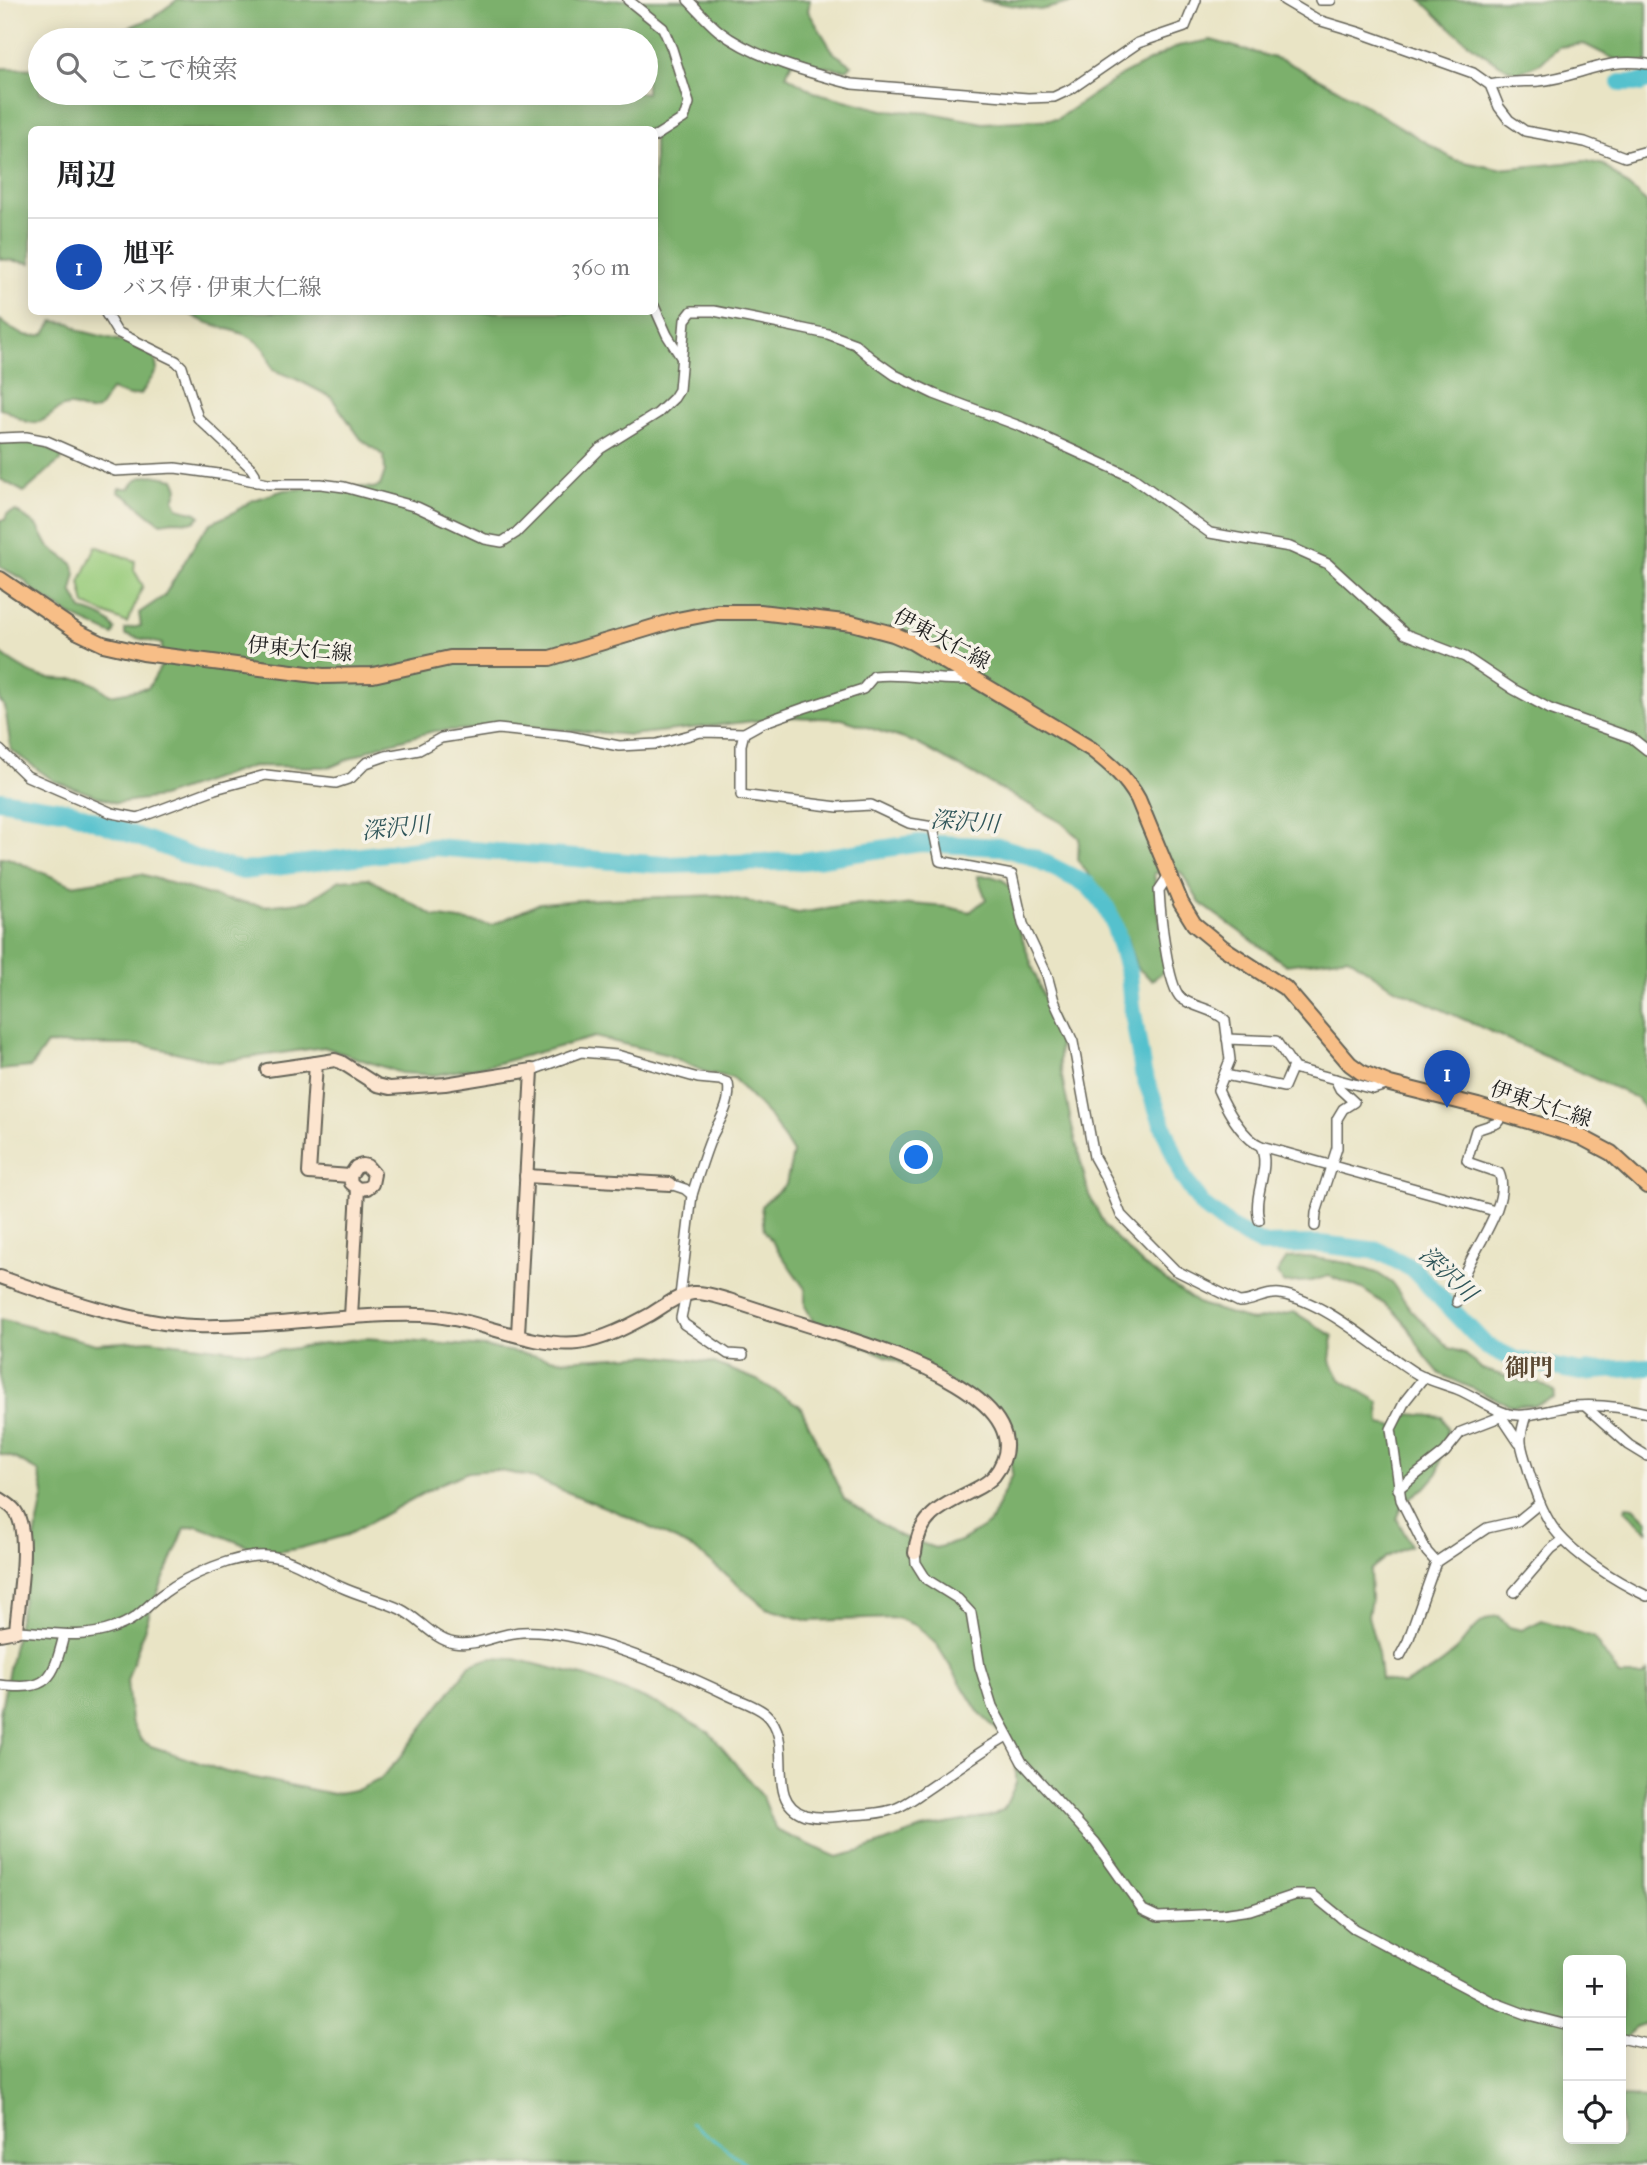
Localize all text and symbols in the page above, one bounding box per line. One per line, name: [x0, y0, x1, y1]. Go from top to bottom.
search box: [28, 28, 658, 105]
icon: search: [52, 48, 90, 86]
text: ここで検索: [108, 54, 238, 85]
text: 周辺: [56, 158, 116, 193]
text: 旭平: [123, 238, 175, 269]
text: 1: [75, 254, 83, 281]
text: 360 m: [571, 254, 630, 281]
text: バス停 · 伊東大仁線: [123, 274, 322, 301]
street label: 伊東大仁線: [890, 604, 994, 674]
street label: 伊東大仁線: [247, 632, 353, 666]
water label: 深沢川: [930, 806, 1003, 838]
water label: 深沢川: [360, 811, 435, 845]
pin: 1: [1424, 1050, 1470, 1108]
street label: 伊東大仁線: [1487, 1076, 1595, 1132]
your location: [899, 1140, 933, 1174]
water label: 深沢川: [1414, 1241, 1485, 1309]
district label: 御門: [1505, 1354, 1553, 1382]
map controls: [1563, 1955, 1626, 2144]
button: +: [1563, 1955, 1626, 2018]
button: −: [1563, 2018, 1626, 2081]
button: locate: [1563, 2081, 1626, 2144]

